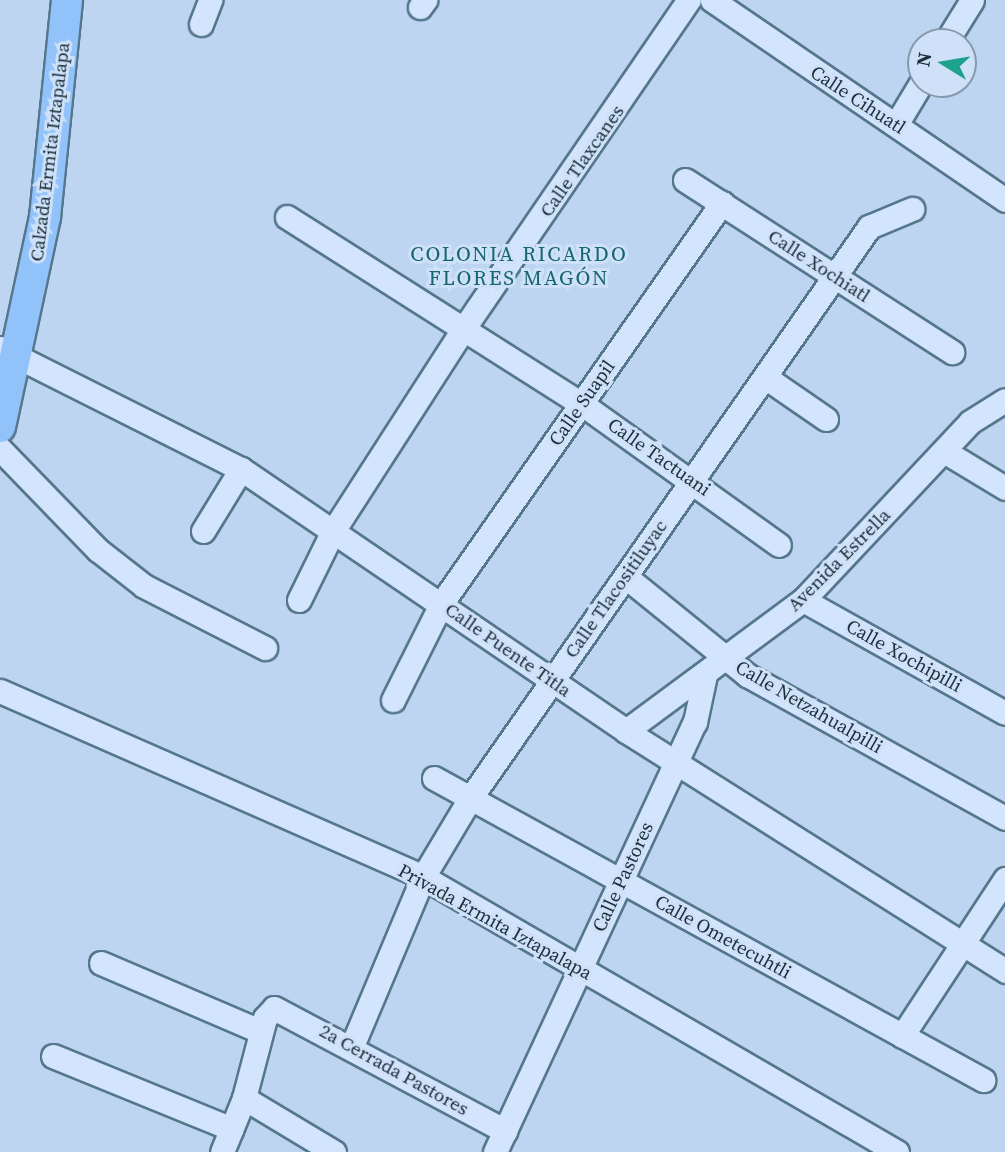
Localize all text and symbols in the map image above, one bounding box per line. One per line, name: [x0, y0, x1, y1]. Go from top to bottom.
north arrow: [907, 28, 977, 98]
street label: Calzada Ermita Iztapalapa: [25, 41, 75, 263]
text: N: [909, 50, 937, 69]
street label: Calle Cihuatl: [806, 61, 910, 139]
street label: Calle Tlaxcanes: [535, 101, 629, 221]
street label: Calle Xochiatl: [764, 225, 874, 307]
district label: COLONIA RICARDO FLORES MAGÓN: [412, 241, 626, 291]
street label: Calle Suapil: [544, 356, 620, 450]
street label: Calle Tactuani: [603, 413, 715, 501]
street label: Avenida Estrella: [783, 504, 895, 616]
street label: Calle Tlacositiluyac: [560, 515, 672, 663]
street label: Calle Puente Titla: [440, 598, 576, 702]
street label: Calle Xochipilli: [842, 615, 966, 697]
street label: Calle Netzahualpilli: [731, 656, 887, 758]
street label: Calle Pastores: [588, 818, 658, 936]
street label: Privada Ermita Iztapalapa: [394, 859, 596, 985]
street label: Calle Ometecuhtli: [651, 890, 795, 984]
street label: 2a Cerrada Pastores: [315, 1020, 473, 1120]

